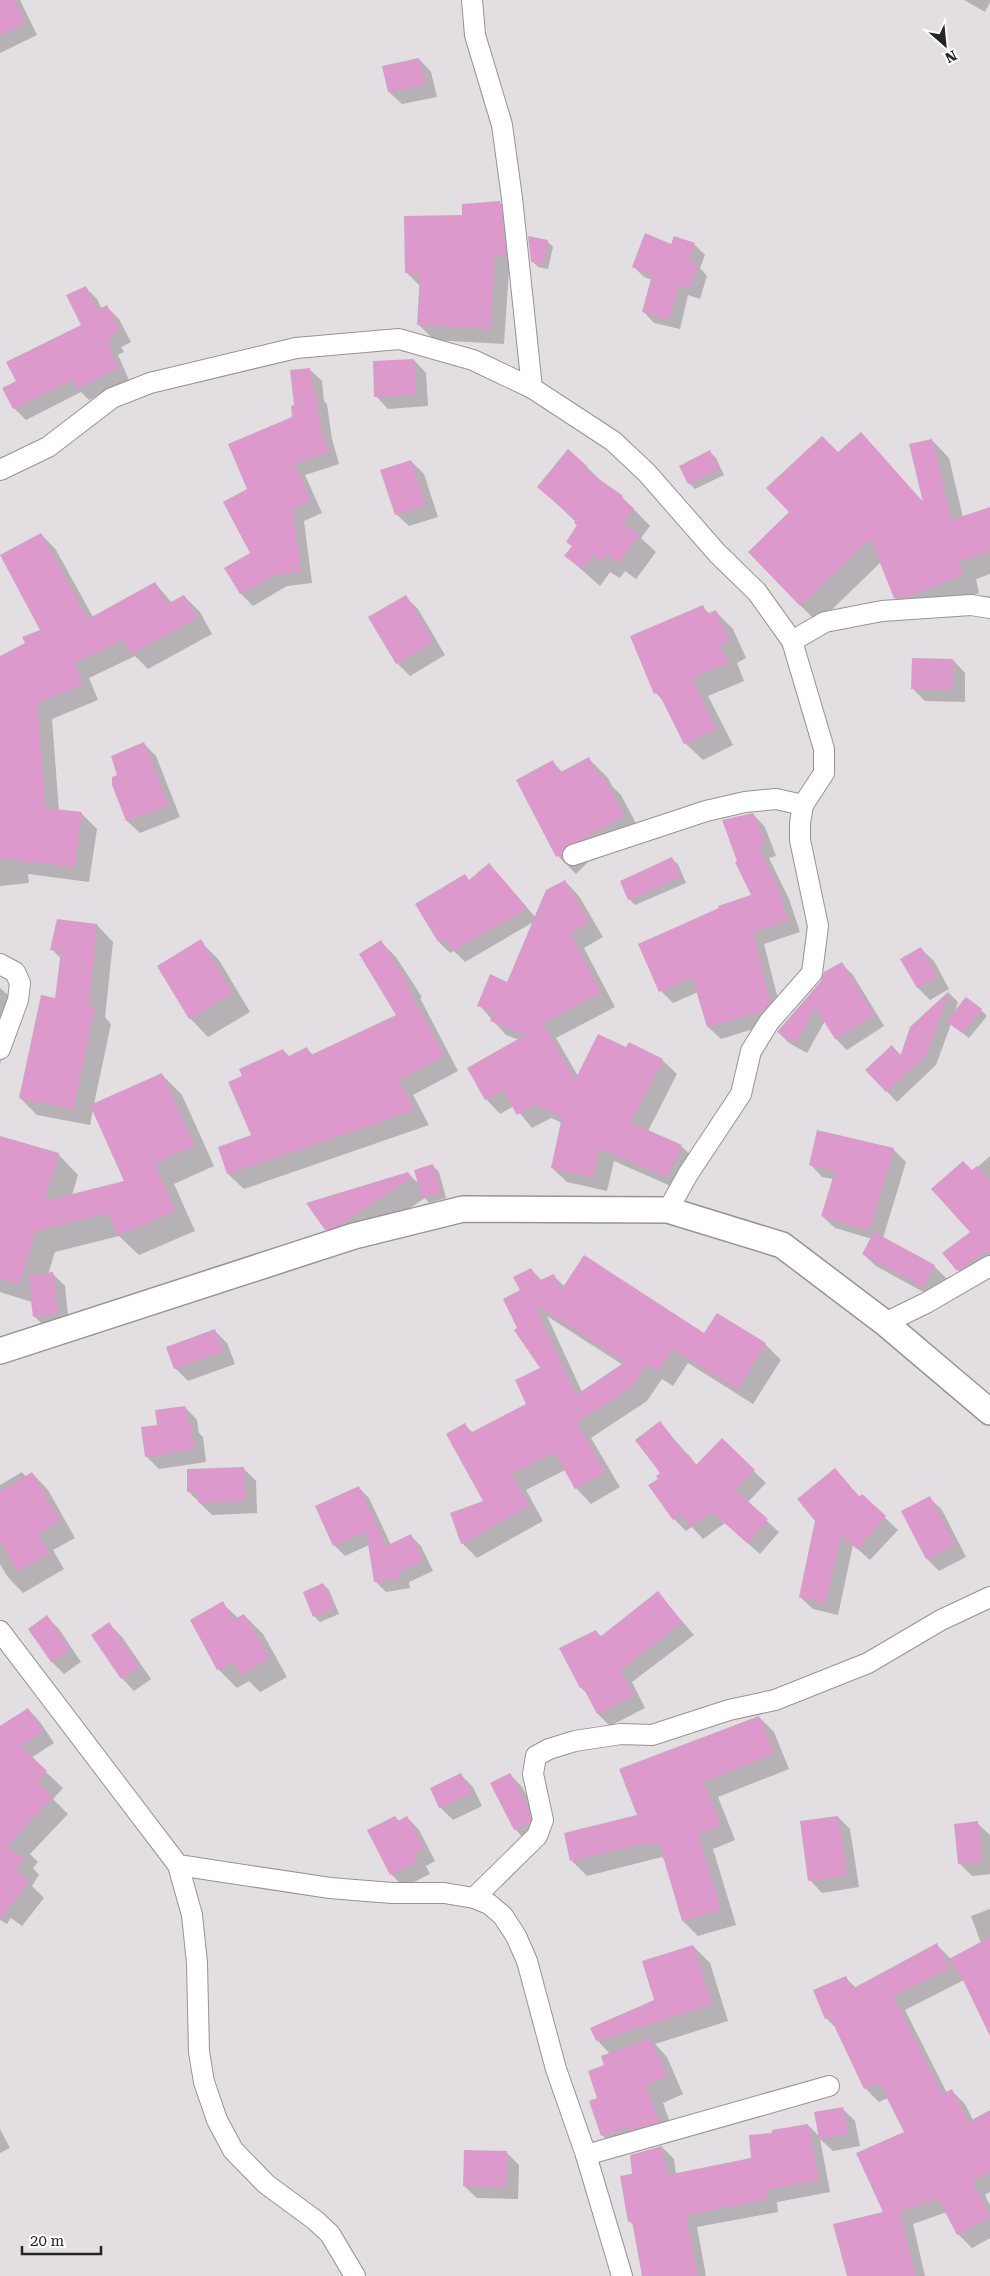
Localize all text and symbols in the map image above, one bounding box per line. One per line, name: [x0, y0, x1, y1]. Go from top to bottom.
north arrow: [920, 20, 970, 70]
text: N: [942, 47, 959, 66]
scale bar: [22, 2224, 101, 2256]
text: 20 m: [30, 2232, 65, 2250]

